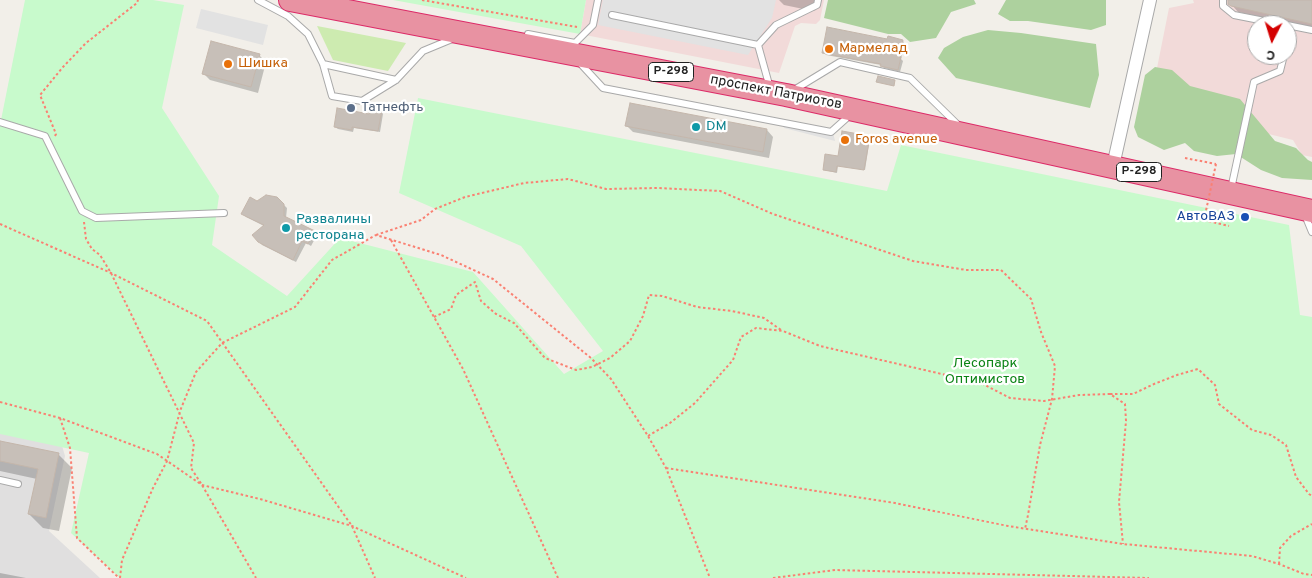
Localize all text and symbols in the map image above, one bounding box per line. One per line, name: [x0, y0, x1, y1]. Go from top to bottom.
north arrow: [1247, 15, 1297, 65]
place label: Мармелад: [839, 41, 908, 57]
marker: Мармелад: [823, 43, 835, 55]
text: С: [1266, 46, 1276, 63]
place label: Шишка: [238, 56, 288, 72]
marker: Шишка: [222, 58, 234, 70]
road number: Р-298: [648, 62, 694, 82]
street label: проспект Патриотов: [709, 72, 843, 114]
place label: Татнефть: [361, 100, 423, 116]
marker: Татнефть: [345, 102, 357, 114]
place label: DM: [706, 119, 727, 135]
marker: DM: [690, 121, 702, 133]
place label: Foros avenue: [855, 132, 937, 148]
marker: Foros avenue: [839, 134, 851, 146]
road number: Р-298: [1116, 162, 1162, 182]
place label: АвтоВАЗ: [1176, 209, 1235, 225]
marker: АвтоВАЗ: [1239, 211, 1251, 223]
place label: Развалины ресторана: [296, 212, 371, 244]
marker: Развалины ресторана: [280, 222, 292, 234]
park label: Лесопарк Оптимистов: [945, 356, 1025, 388]

